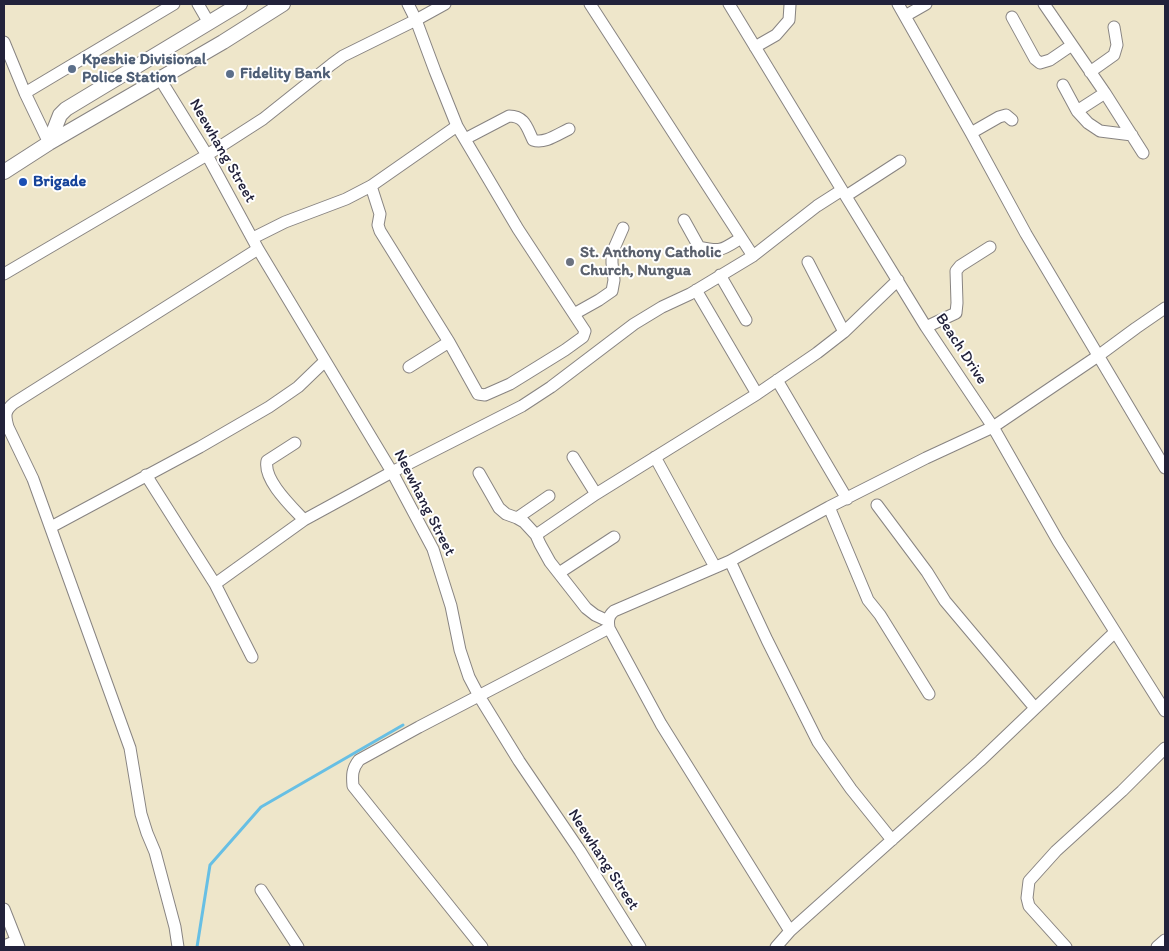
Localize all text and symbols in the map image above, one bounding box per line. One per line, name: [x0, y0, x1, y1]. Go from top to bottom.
place label: Kpeshie Divisional Police Station: [82, 50, 206, 88]
marker: Kpeshie Divisional Police Station: [66, 63, 78, 75]
place label: Fidelity Bank: [240, 64, 330, 84]
marker: Fidelity Bank: [224, 68, 236, 80]
street label: Neewhang Street: [185, 96, 259, 206]
place label: Brigade: [33, 172, 86, 192]
marker: Brigade: [17, 176, 29, 188]
place label: St. Anthony Catholic Church, Nungua: [580, 243, 722, 281]
marker: St. Anthony Catholic Church, Nungua: [564, 256, 576, 268]
street label: Beach Drive: [931, 310, 991, 388]
street label: Neewhang Street: [389, 447, 459, 559]
street label: Neewhang Street: [563, 806, 643, 914]

